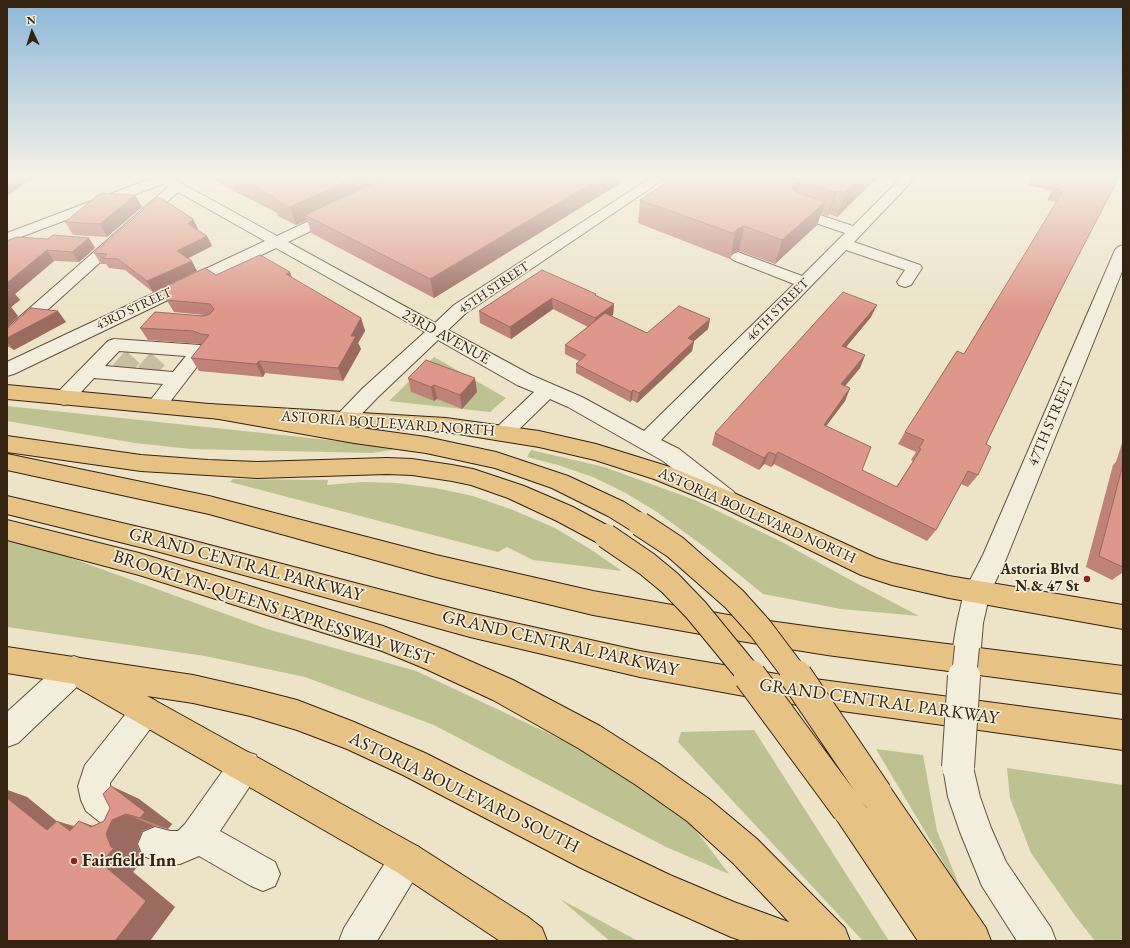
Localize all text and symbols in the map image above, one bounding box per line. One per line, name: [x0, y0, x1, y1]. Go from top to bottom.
north arrow: [12, 12, 52, 52]
text: N: [26, 13, 36, 27]
street label: 45TH STREET: [456, 259, 532, 317]
street label: 46TH STREET: [744, 276, 812, 344]
street label: 43RD STREET: [94, 285, 174, 333]
street label: 23RD AVENUE: [399, 305, 493, 369]
street label: 47TH STREET: [1024, 375, 1078, 469]
street label: ASTORIA BOULEVARD NORTH: [280, 408, 496, 440]
street label: ASTORIA BOULEVARD NORTH: [655, 464, 859, 568]
street label: GRAND CENTRAL PARKWAY: [127, 523, 365, 607]
street label: BROOKLYN-QUEENS EXPRESSWAY WEST: [110, 546, 436, 670]
place label: Astoria Blvd N & 47 St: [1000, 561, 1079, 596]
marker: Astoria Blvd N & 47 St: [1082, 574, 1092, 584]
street label: GRAND CENTRAL PARKWAY: [440, 606, 680, 682]
street label: GRAND CENTRAL PARKWAY: [758, 675, 1000, 729]
street label: ASTORIA BOULEVARD SOUTH: [345, 728, 583, 858]
place label: Fairfield Inn: [82, 850, 176, 872]
marker: Fairfield Inn: [69, 856, 79, 866]

